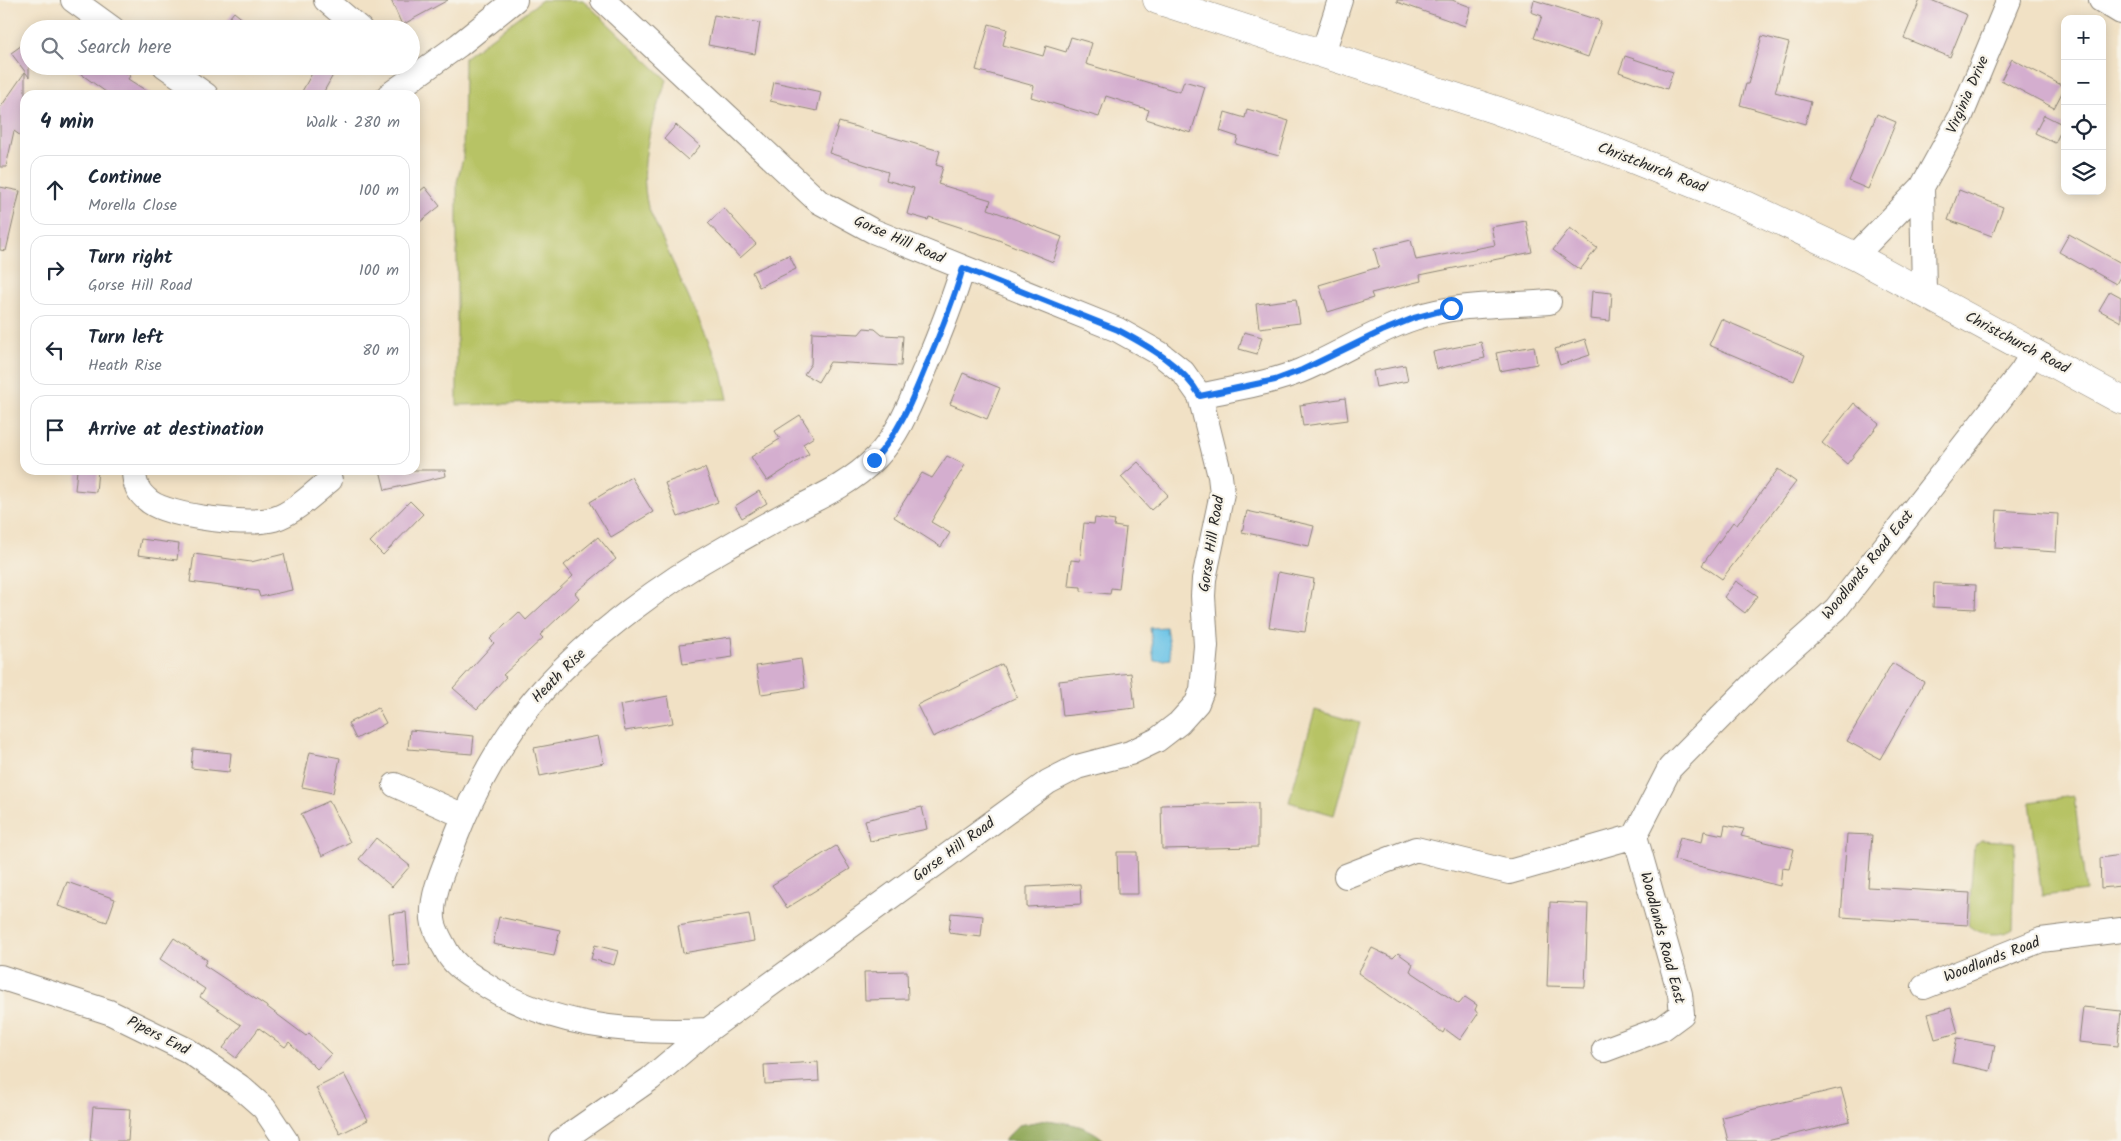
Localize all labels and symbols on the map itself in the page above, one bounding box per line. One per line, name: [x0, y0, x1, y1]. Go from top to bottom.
street label: Virginia Drive: [1940, 52, 1996, 138]
street label: Christchurch Road: [1594, 136, 1711, 200]
street label: Gorse Hill Road: [850, 209, 949, 271]
route start: [1440, 297, 1463, 320]
street label: Christchurch Road: [1960, 305, 2074, 381]
route end: [863, 449, 886, 472]
street label: Gorse Hill Road: [1193, 494, 1232, 594]
street label: Woodlands Road East: [1816, 505, 1920, 625]
street label: Heath Rise: [526, 643, 592, 709]
street label: Gorse Hill Road: [908, 811, 1001, 888]
street label: Woodlands Road East: [1633, 869, 1691, 1007]
street label: Woodlands Road: [1940, 930, 2044, 989]
street label: Pipers End: [123, 1010, 194, 1062]

